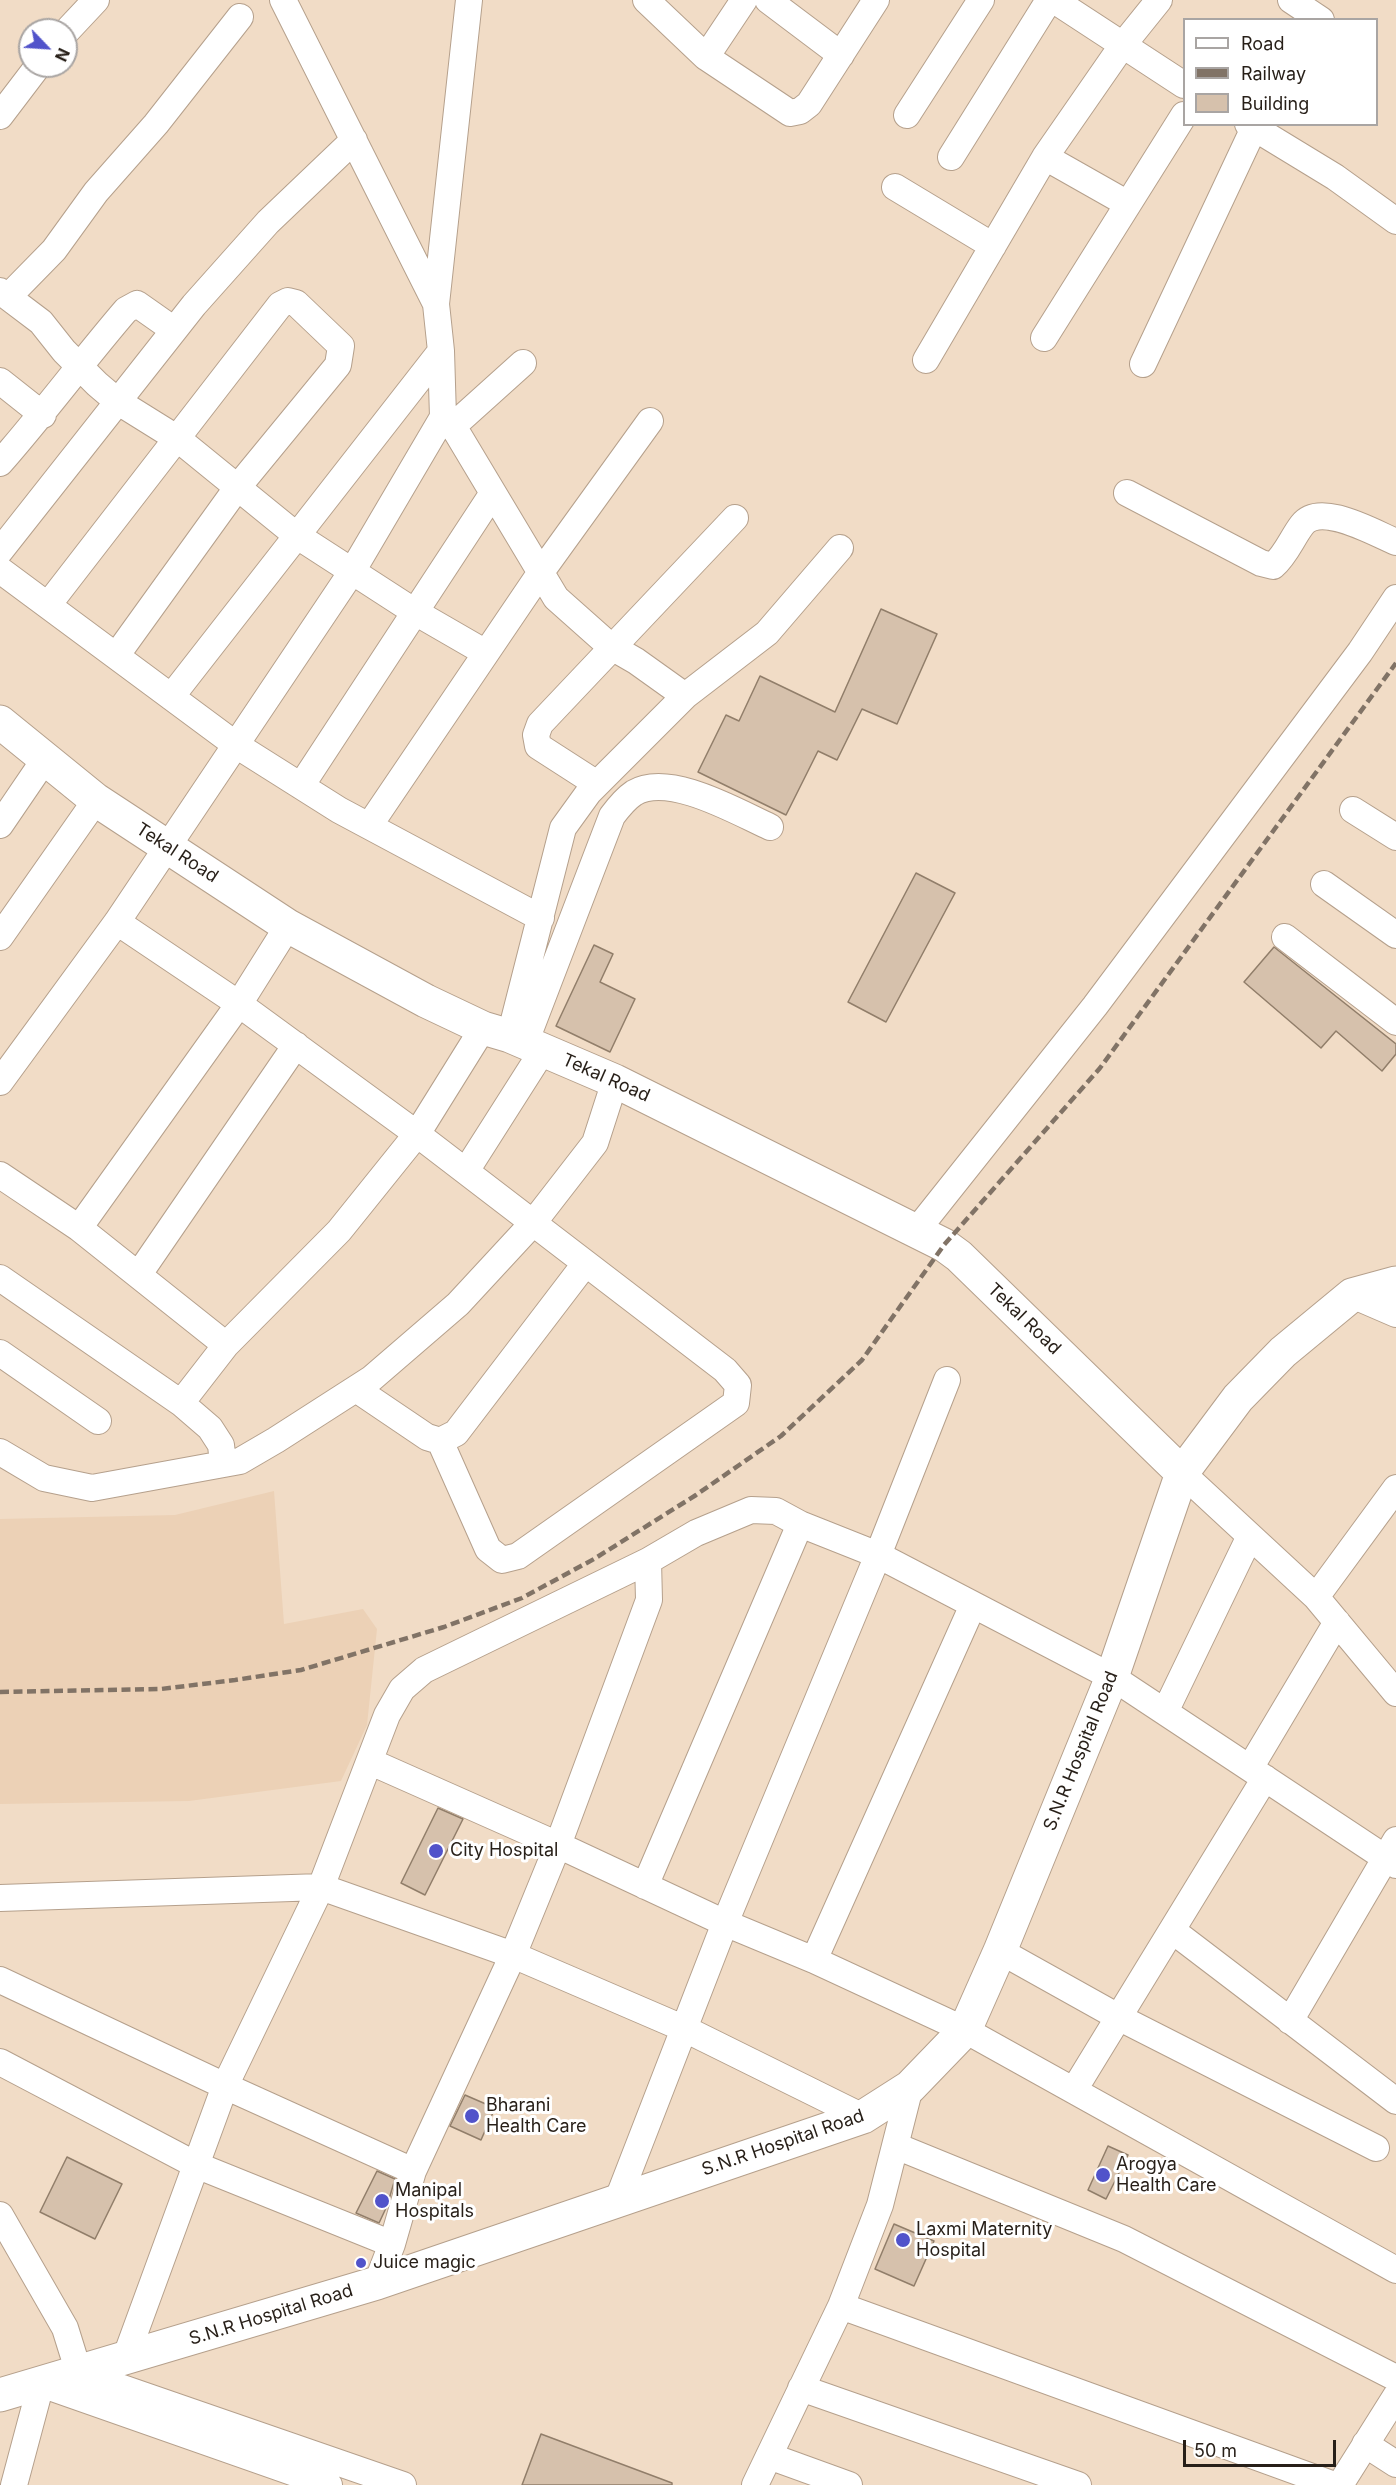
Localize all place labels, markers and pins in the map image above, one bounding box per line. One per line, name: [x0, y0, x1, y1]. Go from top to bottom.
place label: City Hospital: [450, 1840, 558, 1862]
marker: City Hospital: [427, 1842, 445, 1860]
place label: Bharani Health Care: [486, 2095, 587, 2138]
marker: Bharani Health Care: [463, 2107, 481, 2125]
place label: Arogya Health Care: [1116, 2154, 1217, 2196]
marker: Arogya Health Care: [1094, 2166, 1112, 2184]
place label: Manipal Hospitals: [395, 2180, 474, 2222]
marker: Manipal Hospitals: [373, 2192, 391, 2210]
place label: Laxmi Maternity Hospital: [916, 2219, 1052, 2262]
marker: Laxmi Maternity Hospital: [894, 2231, 912, 2249]
place label: Juice magic: [373, 2252, 476, 2274]
marker: Juice magic: [354, 2256, 368, 2270]

